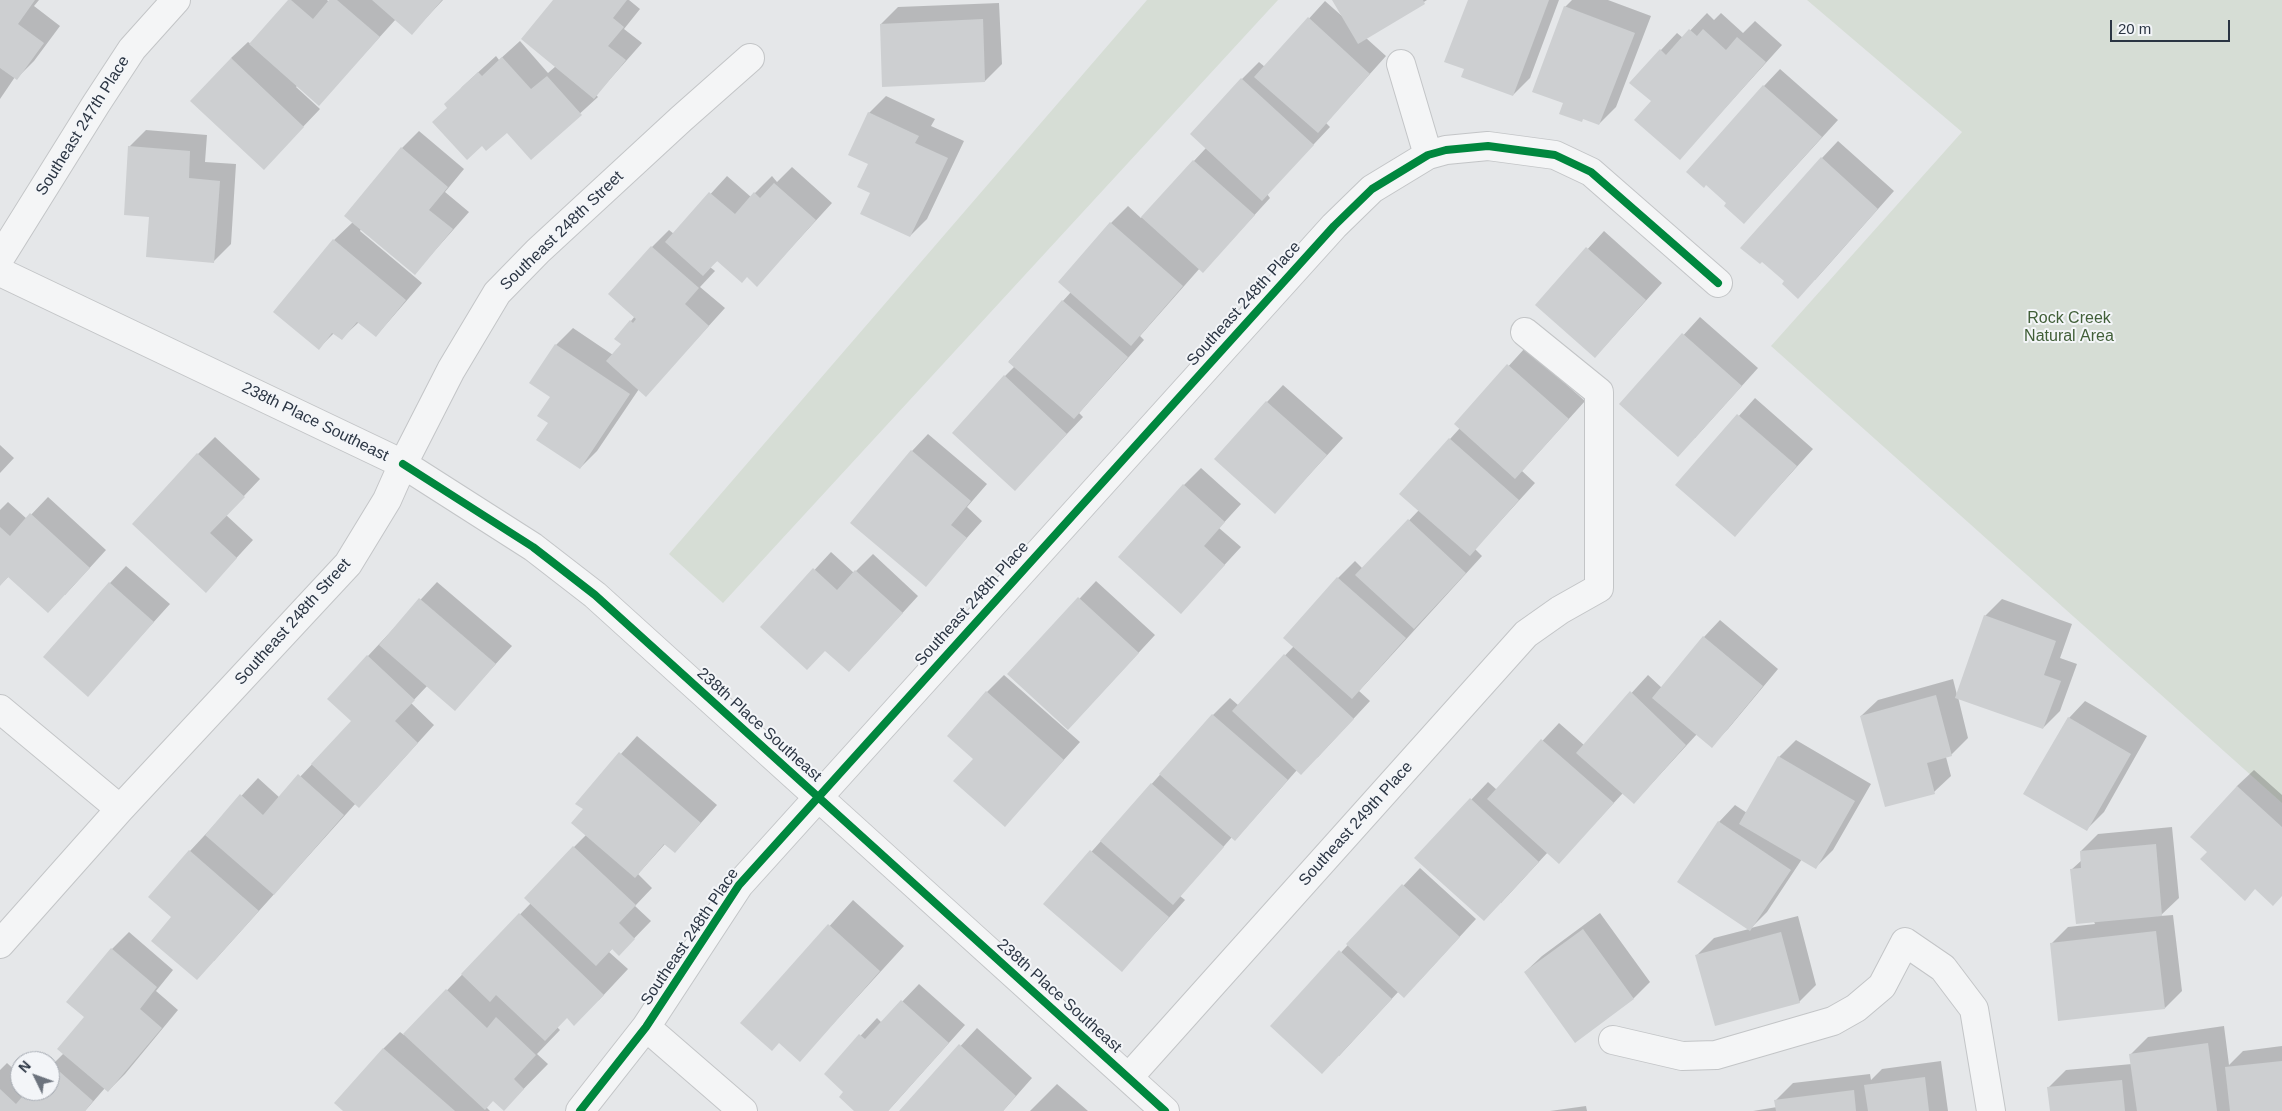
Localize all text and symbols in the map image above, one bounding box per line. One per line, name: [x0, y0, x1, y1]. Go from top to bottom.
scale bar: [2112, 10, 2232, 42]
text: 20 m: [2118, 20, 2151, 37]
street label: Southeast 247th Place: [32, 53, 134, 199]
street label: Southeast 248th Street: [496, 167, 628, 295]
street label: Southeast 248th Place: [1183, 238, 1305, 370]
park label: Rock Creek Natural Area: [2024, 309, 2114, 347]
street label: 238th Place Southeast: [238, 378, 392, 466]
street label: Southeast 248th Place: [911, 538, 1033, 670]
street label: Southeast 248th Street: [231, 555, 355, 689]
street label: 238th Place Southeast: [693, 664, 825, 786]
street label: Southeast 249th Place: [1295, 758, 1417, 890]
street label: Southeast 248th Place: [637, 865, 743, 1009]
street label: 238th Place Southeast: [993, 935, 1125, 1057]
north arrow: [10, 1051, 60, 1101]
text: N: [15, 1058, 34, 1076]

